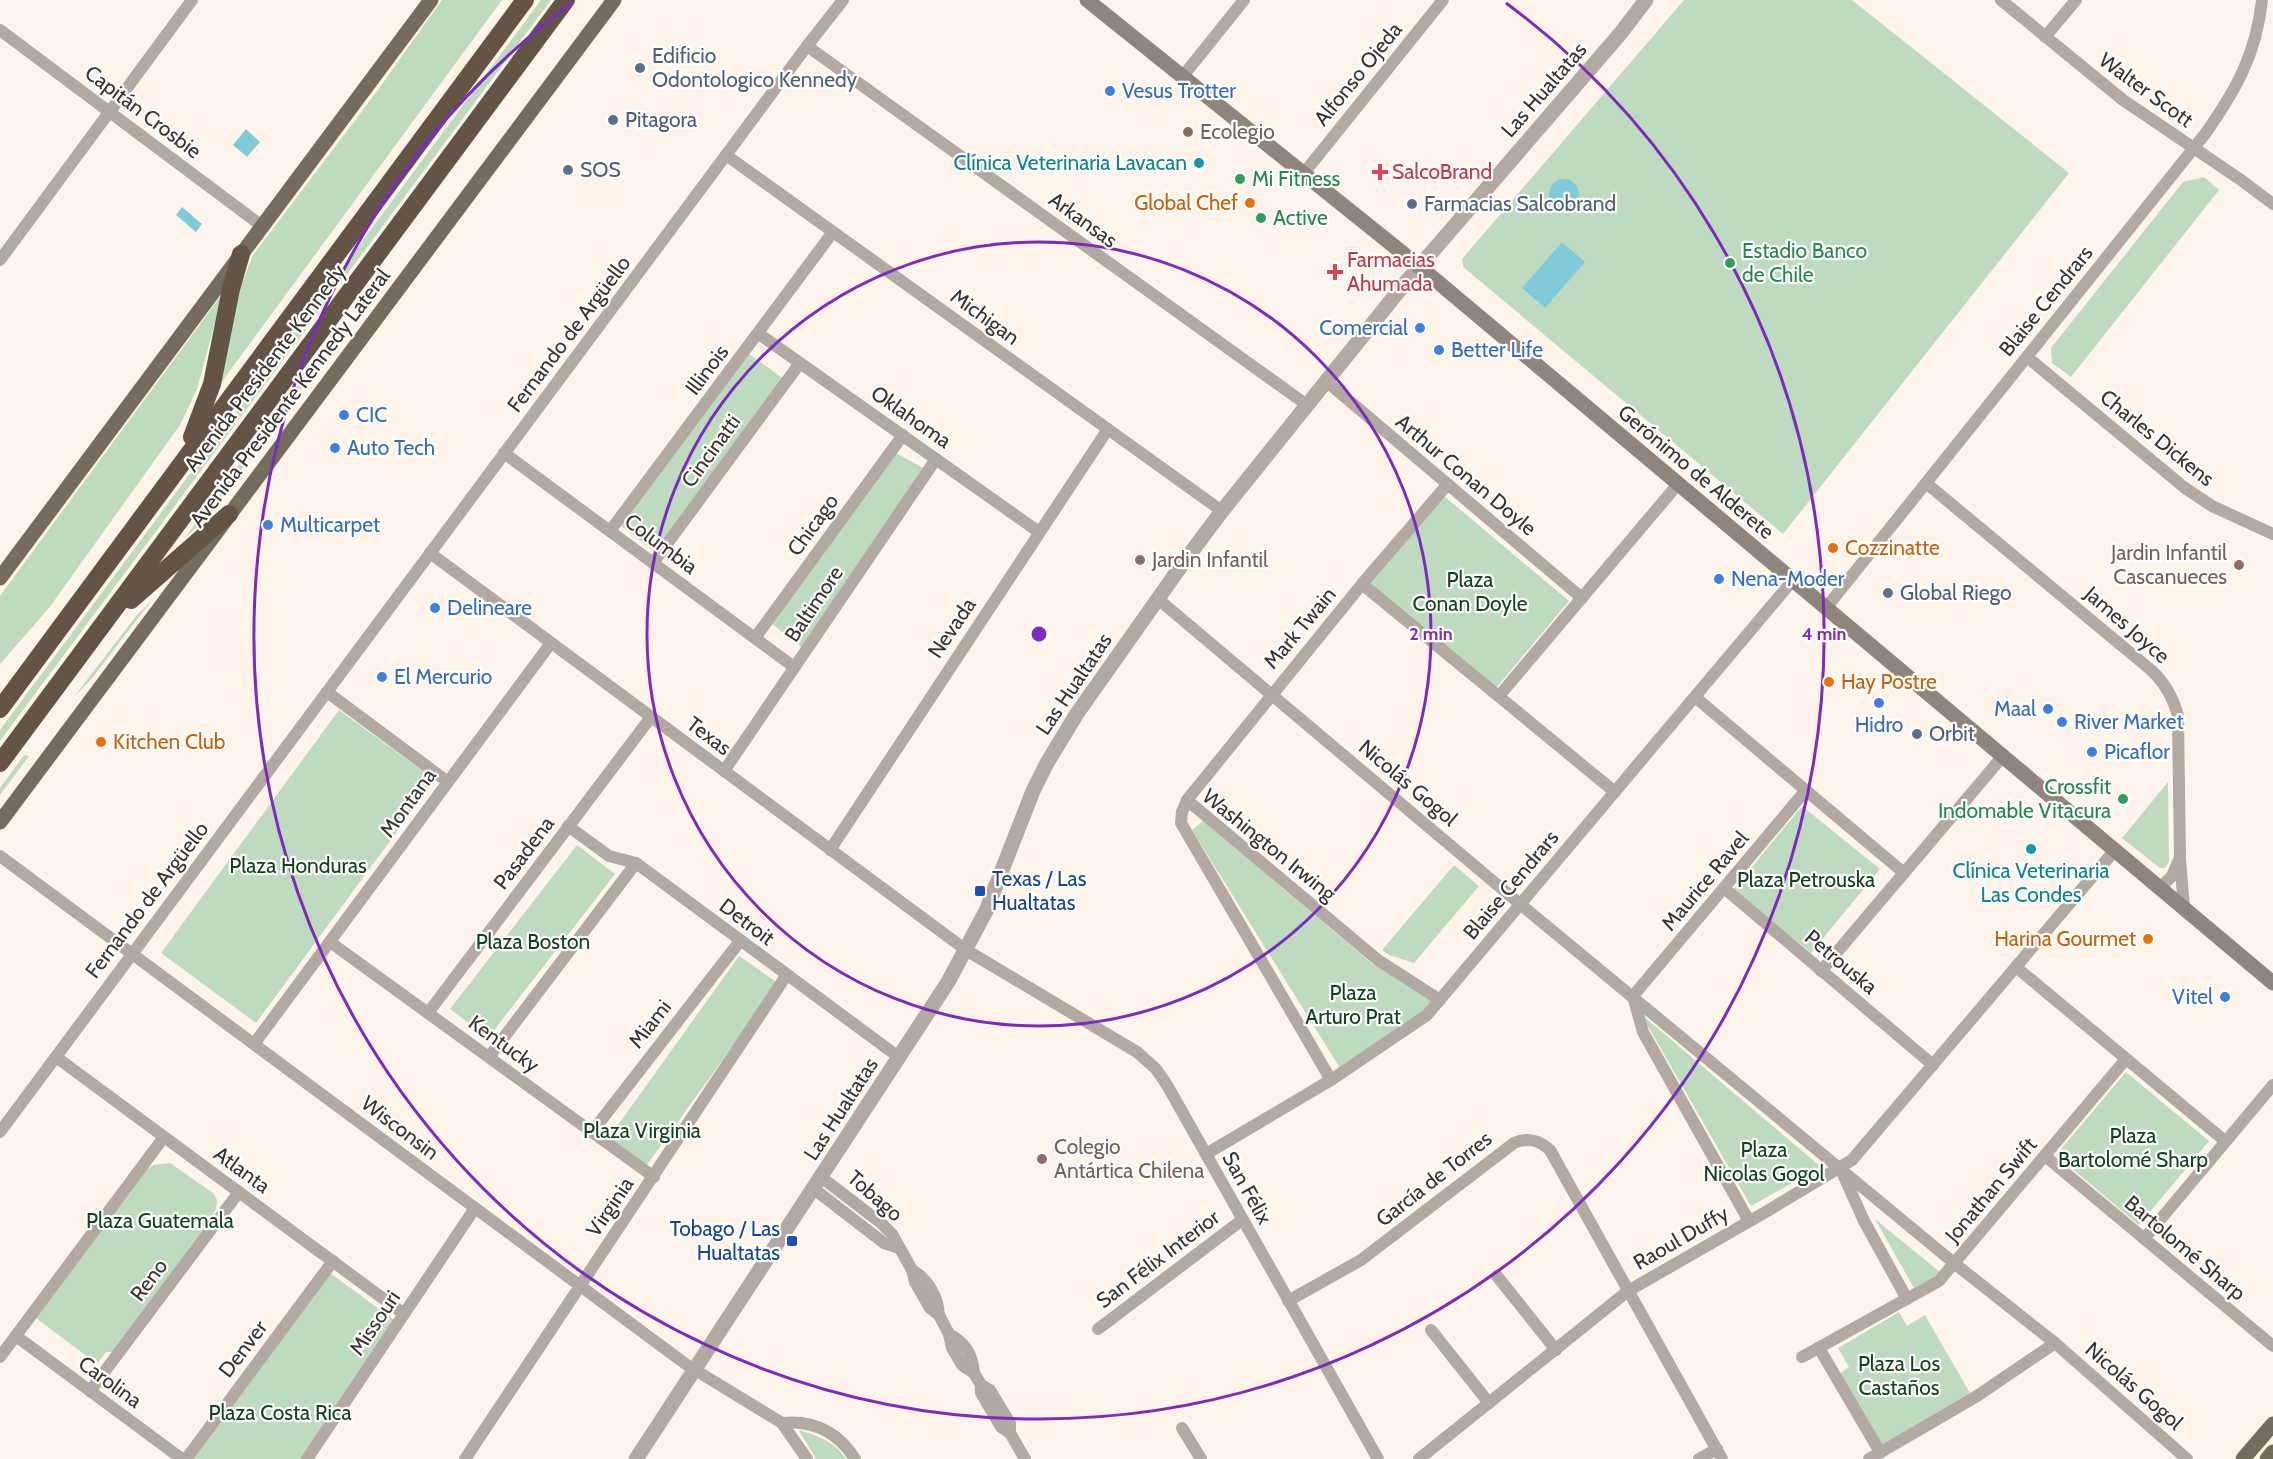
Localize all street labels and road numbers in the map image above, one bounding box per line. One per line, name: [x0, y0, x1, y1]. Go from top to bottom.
street label: Alfonso Ojeda: [1308, 17, 1408, 131]
street label: Las Hualtatas: [1496, 37, 1592, 142]
street label: Walter Scott: [2094, 47, 2198, 132]
street label: Capitán Crosbie: [80, 60, 207, 164]
street label: Arkansas: [1044, 187, 1123, 253]
street label: Blaise Cendrars: [1993, 240, 2098, 361]
street label: Fernando de Argüello: [502, 251, 635, 417]
street label: Avenida Presidente Kennedy: [179, 259, 351, 476]
street label: Avenida Presidente Kennedy Lateral: [184, 264, 395, 532]
street label: Michigan: [946, 283, 1025, 350]
street label: Illinois: [680, 340, 734, 400]
street label: Oklahoma: [866, 380, 956, 453]
street label: Charles Dickens: [2095, 384, 2220, 491]
street label: Gerónimo de Alderete: [1613, 399, 1779, 544]
street label: Cincinatti: [676, 409, 745, 492]
street label: Arthur Conan Doyle: [1391, 409, 1542, 541]
street label: Chicago: [782, 489, 843, 561]
street label: Columbia: [620, 508, 703, 579]
street label: Baltimore: [779, 561, 848, 646]
street label: James Joyce: [2079, 580, 2175, 669]
street label: Mark Twain: [1258, 582, 1341, 674]
street label: Nevada: [922, 593, 981, 663]
street label: Las Hualtatas: [1030, 628, 1117, 739]
street label: Texas: [682, 711, 737, 760]
street label: Nicolás Gogol: [1354, 734, 1463, 831]
street label: Montana: [374, 763, 441, 842]
street label: Washington Irwing: [1198, 783, 1342, 906]
street label: Pasadena: [488, 811, 559, 894]
street label: Fernando de Argüello: [80, 817, 213, 983]
street label: Blaise Cendrars: [1458, 825, 1564, 944]
street label: Maurice Ravel: [1656, 826, 1753, 935]
street label: Detroit: [715, 893, 780, 950]
street label: Petrouska: [1800, 924, 1883, 999]
street label: Miami: [623, 995, 676, 1053]
street label: Kentucky: [464, 1010, 545, 1078]
street label: Las Hualtatas: [798, 1052, 883, 1165]
street label: Wisconsin: [357, 1090, 444, 1165]
street label: García de Torres: [1371, 1125, 1497, 1232]
street label: Jonathan Swift: [1939, 1132, 2042, 1248]
street label: Atlanta: [209, 1141, 275, 1198]
street label: San Félix: [1217, 1147, 1278, 1228]
street label: Tobago: [843, 1165, 908, 1226]
street label: Virginia: [581, 1172, 638, 1241]
street label: Bartolomé Sharp: [2120, 1190, 2251, 1305]
street label: Raoul Duffy: [1629, 1200, 1733, 1275]
street label: San Félix Interior: [1091, 1204, 1224, 1313]
street label: Reno: [125, 1254, 173, 1306]
street label: Missouri: [344, 1286, 405, 1360]
street label: Denver: [213, 1315, 272, 1382]
street label: Nicolás Gogol: [2080, 1337, 2188, 1435]
street label: Carolina: [74, 1350, 147, 1413]

